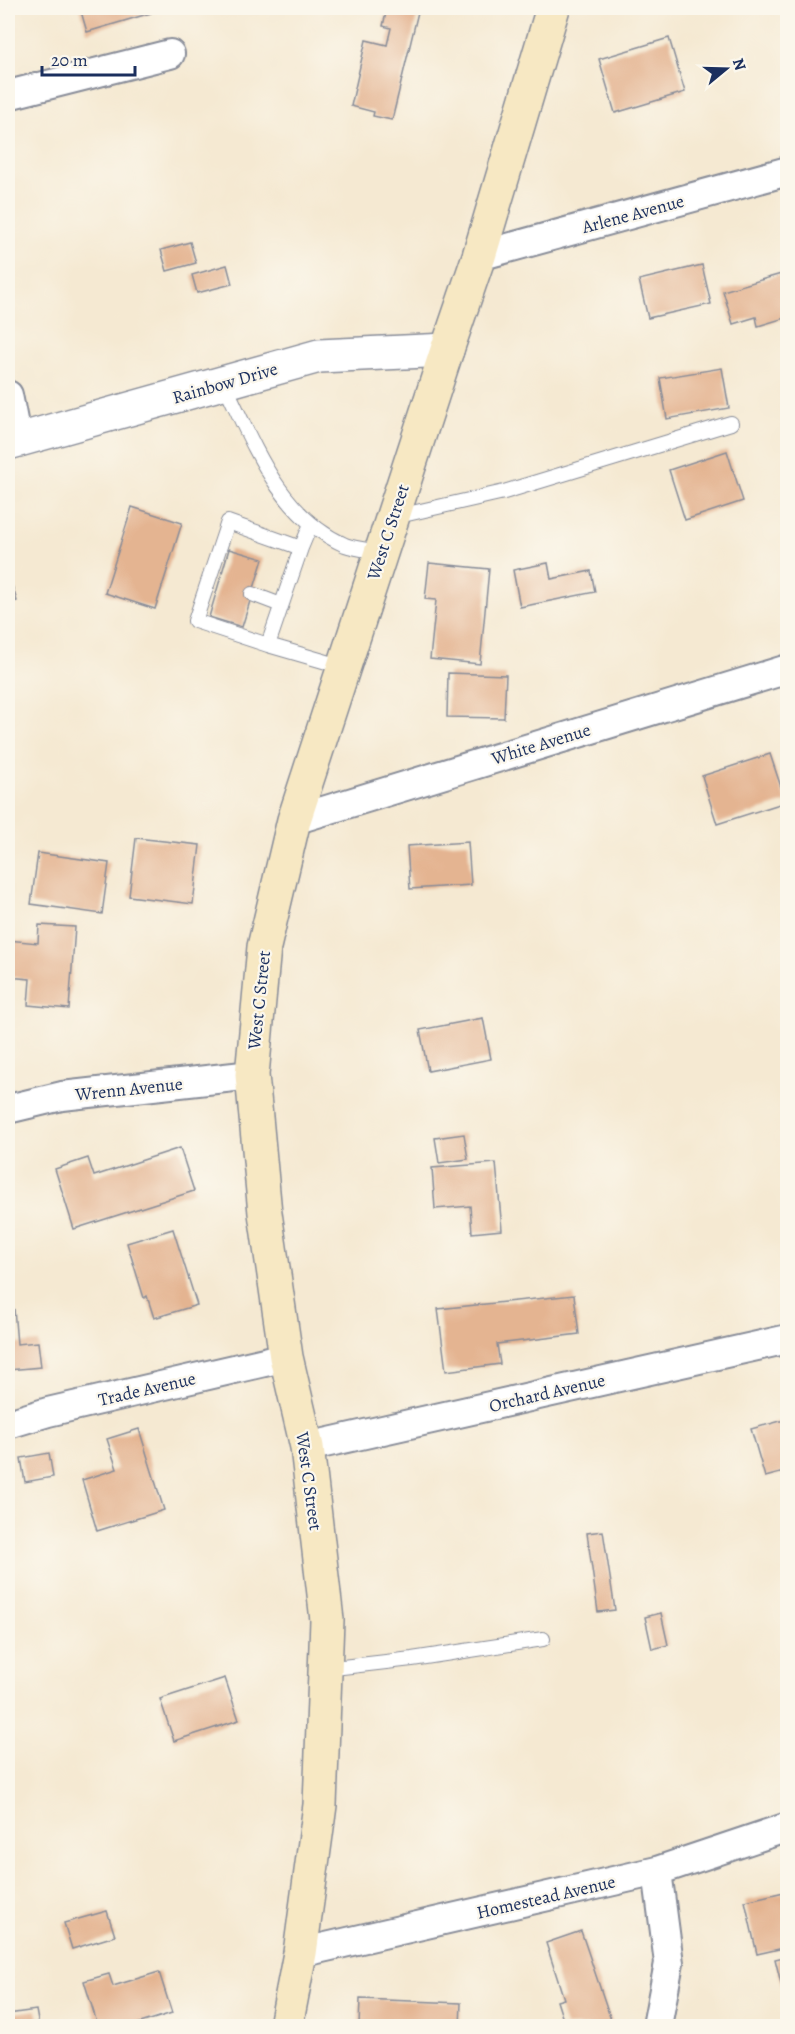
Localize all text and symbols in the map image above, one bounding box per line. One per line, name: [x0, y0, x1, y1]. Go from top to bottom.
scale bar: [42, 39, 135, 77]
north arrow: [696, 39, 756, 99]
text: 20 m: [51, 48, 88, 72]
text: N: [727, 55, 752, 74]
street label: Arlene Avenue: [578, 189, 687, 239]
street label: Rainbow Drive: [170, 357, 280, 409]
street label: West C Street: [361, 481, 415, 584]
street label: White Avenue: [488, 718, 594, 771]
street label: West C Street: [242, 949, 276, 1052]
street label: Wrenn Avenue: [73, 1071, 184, 1107]
street label: Trade Avenue: [96, 1366, 198, 1412]
street label: Orchard Avenue: [487, 1368, 607, 1418]
street label: West C Street: [290, 1429, 328, 1532]
street label: Homestead Avenue: [474, 1869, 618, 1925]

